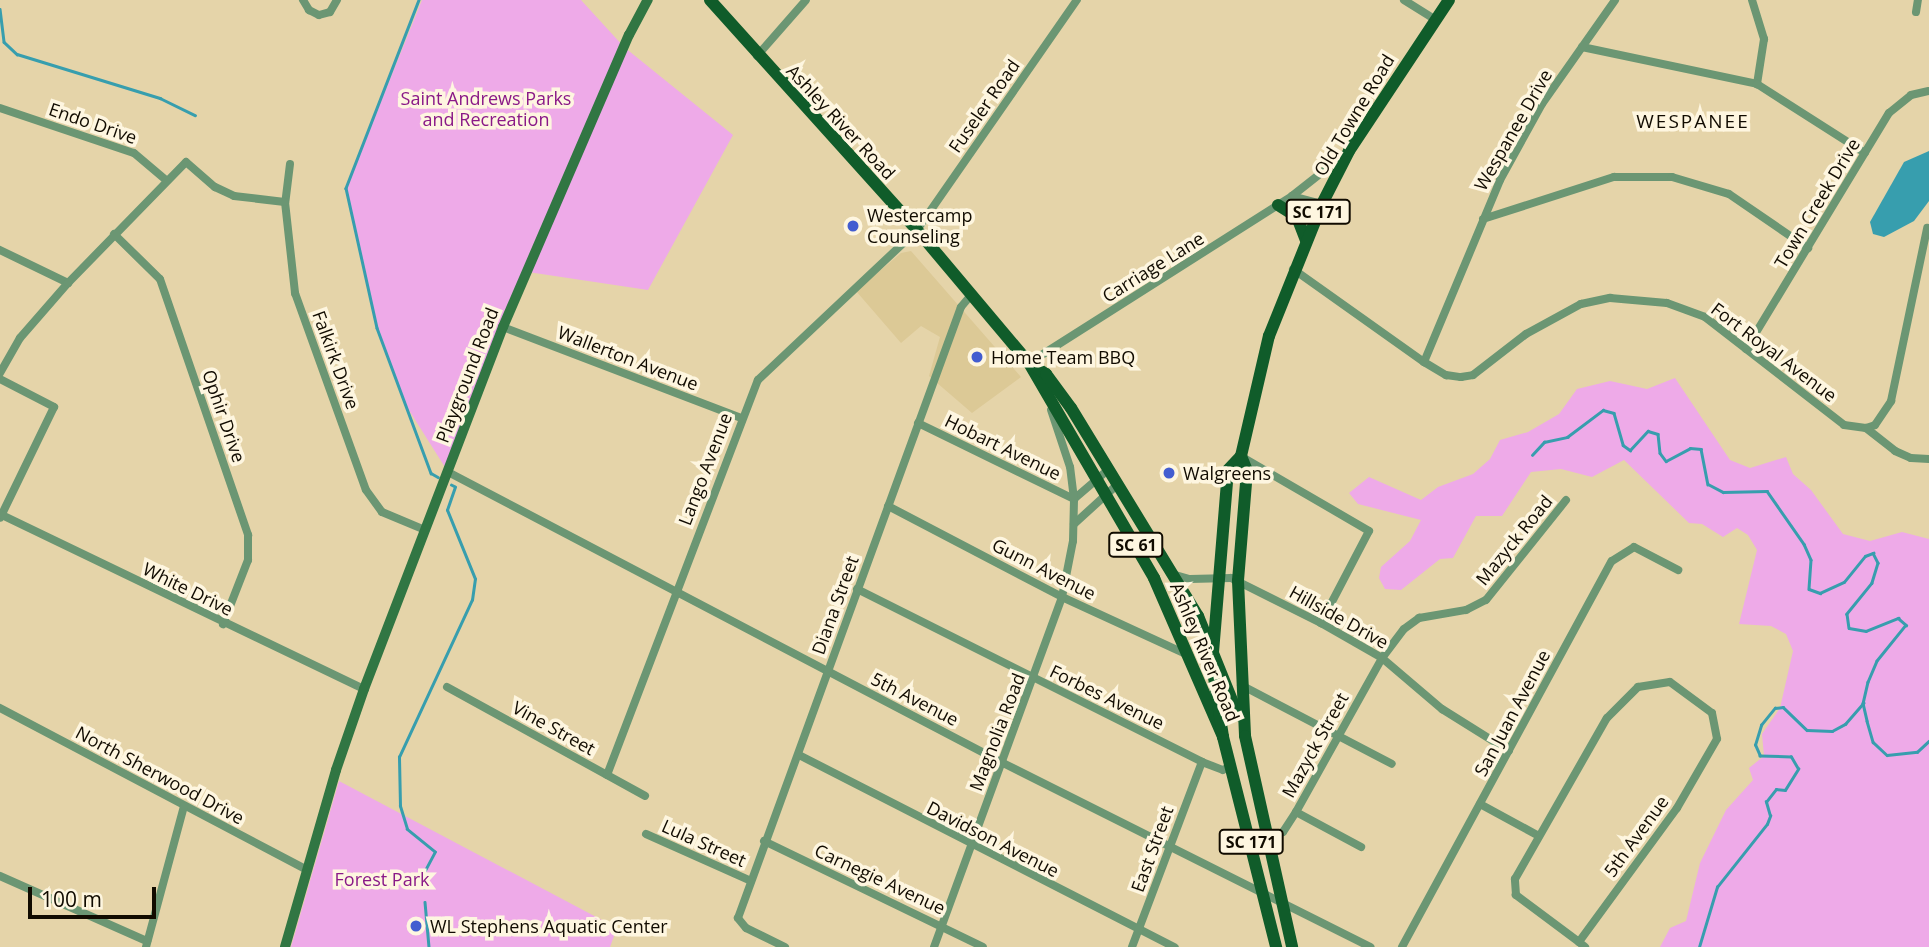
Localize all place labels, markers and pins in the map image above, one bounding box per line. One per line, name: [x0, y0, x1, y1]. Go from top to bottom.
place label: Westercamp Counseling: [867, 205, 972, 248]
marker: Westercamp Counseling: [845, 218, 861, 234]
place label: Home Team BBQ: [991, 346, 1135, 368]
marker: Home Team BBQ: [969, 349, 985, 365]
place label: Walgreens: [1183, 462, 1271, 484]
marker: Walgreens: [1161, 465, 1177, 481]
place label: WL Stephens Aquatic Center: [430, 915, 668, 937]
marker: WL Stephens Aquatic Center: [408, 918, 424, 934]

